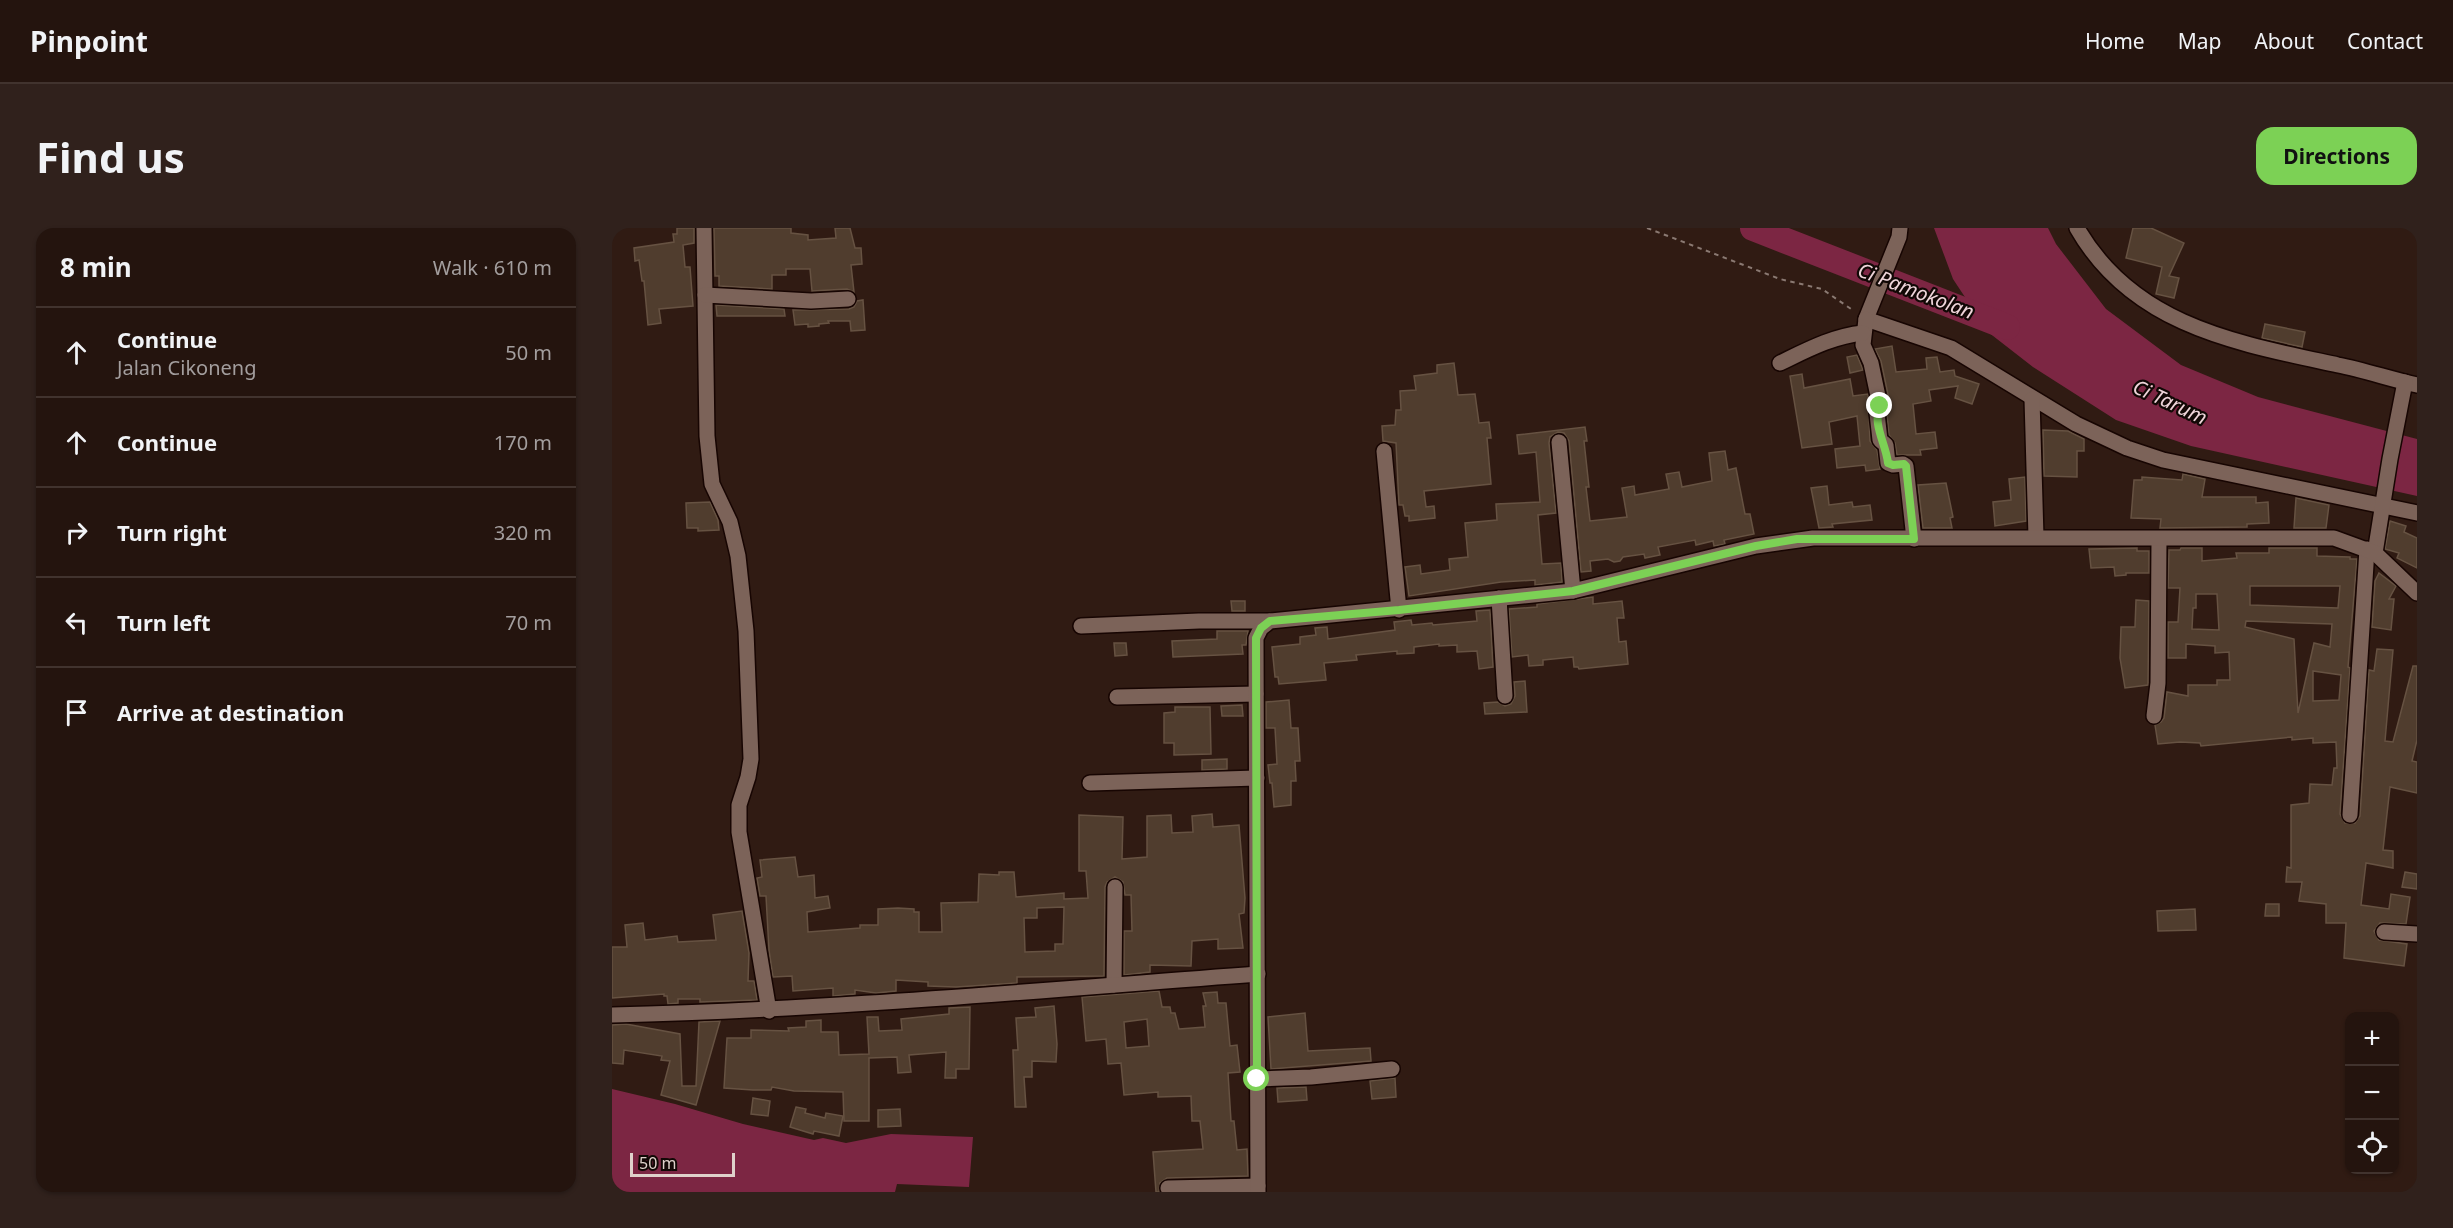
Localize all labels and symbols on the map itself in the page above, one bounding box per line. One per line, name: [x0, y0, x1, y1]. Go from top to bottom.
water label: Ci Pamokolan: [1854, 256, 1978, 325]
water label: Ci Tarum: [2129, 373, 2212, 430]
route end: [1866, 392, 1892, 418]
route start: [1243, 1065, 1269, 1091]
scale bar: [630, 1150, 735, 1178]

